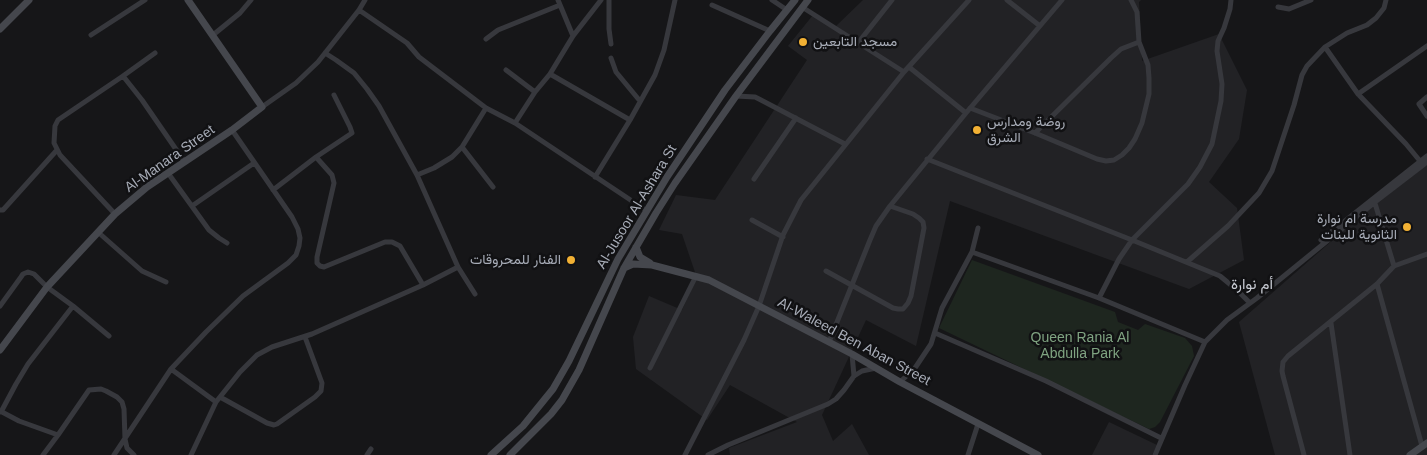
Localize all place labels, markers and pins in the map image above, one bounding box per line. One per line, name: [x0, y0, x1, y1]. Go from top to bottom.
place label: مسجد التابعين: [813, 34, 897, 50]
marker: مسجد التابعين: [797, 36, 809, 48]
place label: روضة ومدارس الشرق: [987, 114, 1065, 146]
marker: روضة ومدارس الشرق: [971, 124, 983, 136]
place label: مدرسة ام نوارة الثانوية للبنات: [1317, 211, 1397, 243]
marker: مدرسة ام نوارة الثانوية للبنات: [1401, 221, 1413, 233]
place label: الفنار للمحروقات: [470, 252, 561, 268]
marker: الفنار للمحروقات: [565, 254, 577, 266]

